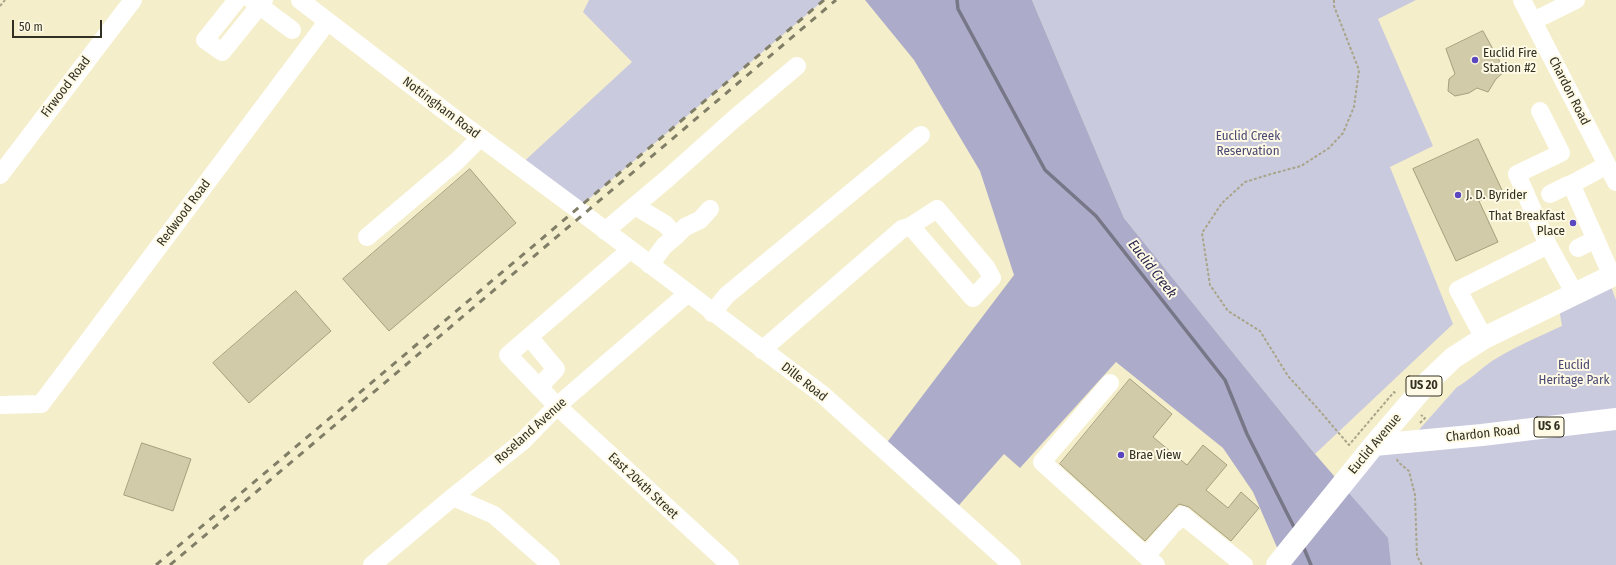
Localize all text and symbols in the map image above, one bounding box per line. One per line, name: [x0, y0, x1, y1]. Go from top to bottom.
scale bar: [14, 12, 104, 38]
text: 50 m: [19, 20, 43, 34]
place label: Euclid Fire Station #2: [1483, 45, 1537, 76]
street label: Firwood Road: [38, 53, 94, 121]
street label: Chardon Road: [1545, 54, 1593, 128]
marker: Euclid Fire Station #2: [1470, 55, 1480, 65]
street label: Nottingham Road: [399, 74, 483, 142]
park label: Euclid Creek Reservation: [1216, 128, 1280, 159]
street label: Redwood Road: [154, 177, 214, 249]
place label: J. D. Byrider: [1466, 187, 1527, 203]
marker: J. D. Byrider: [1453, 190, 1463, 200]
place label: That Breakfast Place: [1489, 208, 1565, 239]
marker: That Breakfast Place: [1568, 218, 1578, 228]
water label: Euclid Creek: [1124, 237, 1180, 301]
park label: Euclid Heritage Park: [1539, 357, 1609, 388]
street label: Dille Road: [778, 359, 830, 405]
road number: US 20: [1406, 376, 1442, 396]
street label: Roseland Avenue: [492, 395, 570, 467]
street label: Euclid Avenue: [1345, 411, 1405, 477]
road number: US 6: [1534, 417, 1564, 437]
street label: Chardon Road: [1445, 422, 1521, 446]
place label: Brae View: [1129, 447, 1181, 463]
street label: East 204th Street: [605, 450, 681, 522]
marker: Brae View: [1116, 450, 1126, 460]

